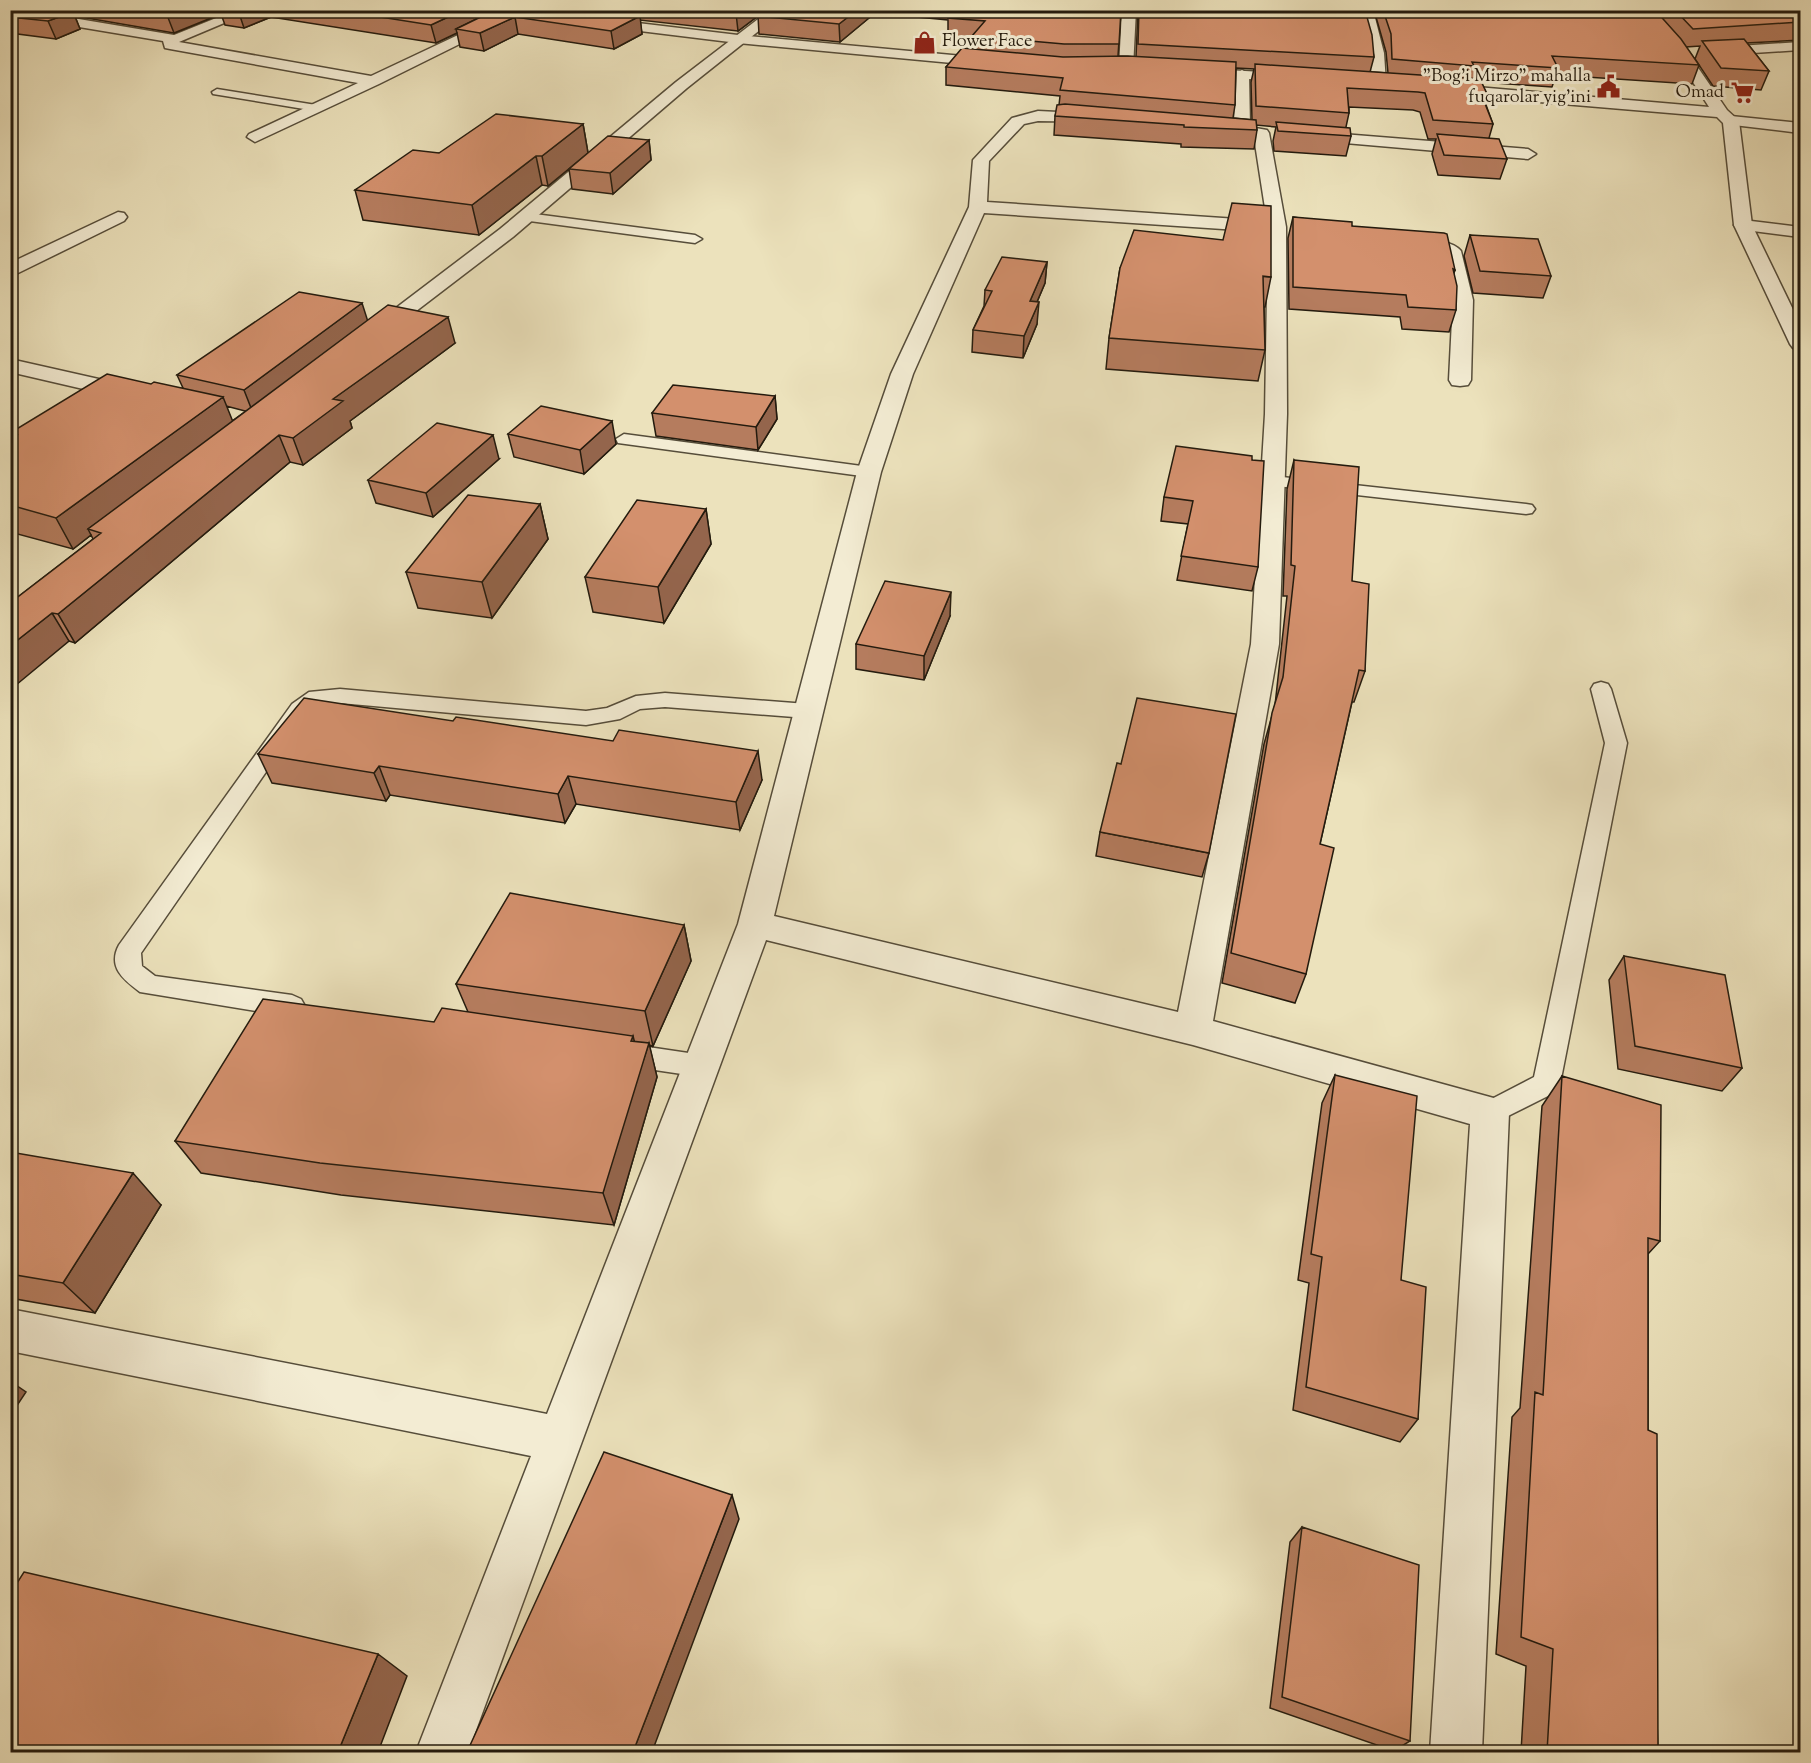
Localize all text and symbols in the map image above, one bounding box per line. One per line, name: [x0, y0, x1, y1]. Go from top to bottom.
shop icon: Flower Face: [911, 29, 937, 55]
place label: Flower Face: [942, 29, 1032, 55]
place label: "Bog'i Mirzo" mahalla fuqarolar yig'ini: [1423, 64, 1591, 111]
public building icon: "Bog'i Mirzo" mahalla fuqarolar yig'ini: [1596, 74, 1622, 100]
place label: Omad: [1676, 80, 1724, 106]
supermarket icon: Omad: [1729, 80, 1755, 106]

